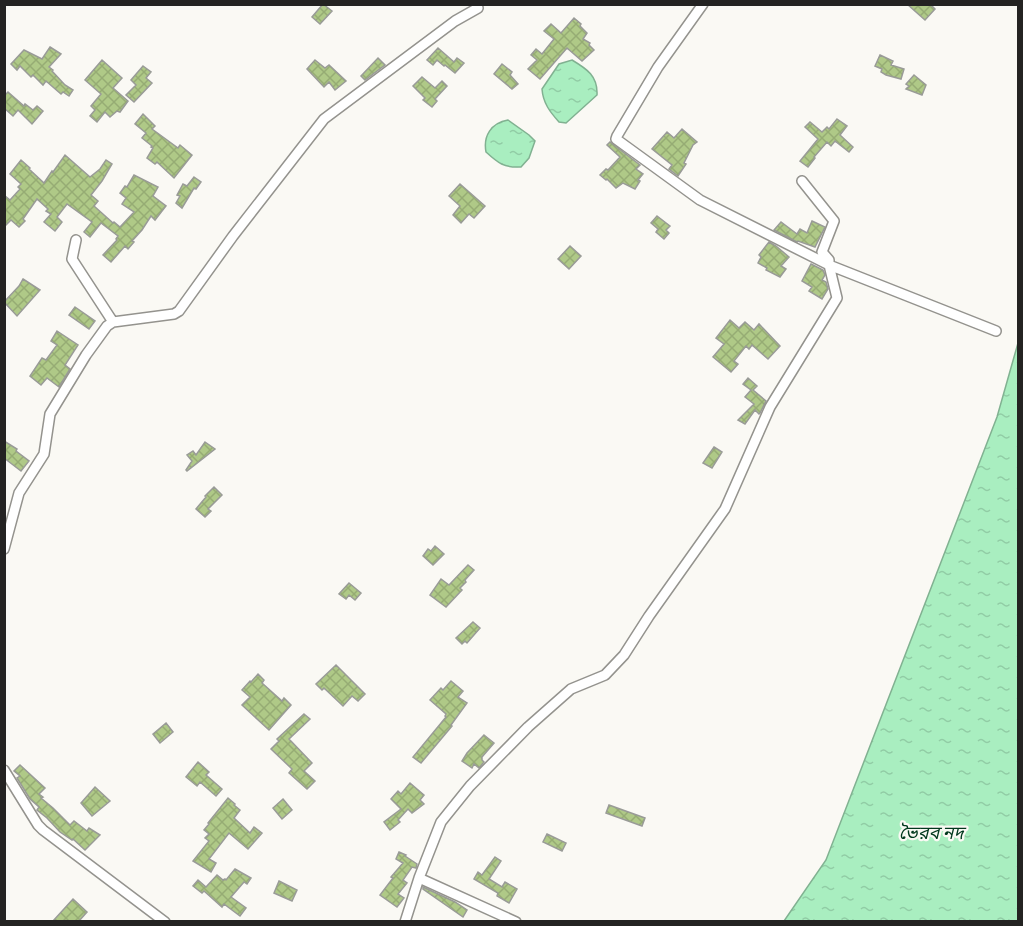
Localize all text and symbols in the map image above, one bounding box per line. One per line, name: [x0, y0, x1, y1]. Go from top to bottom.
water label: ভৈরব নদ: [899, 822, 966, 843]

